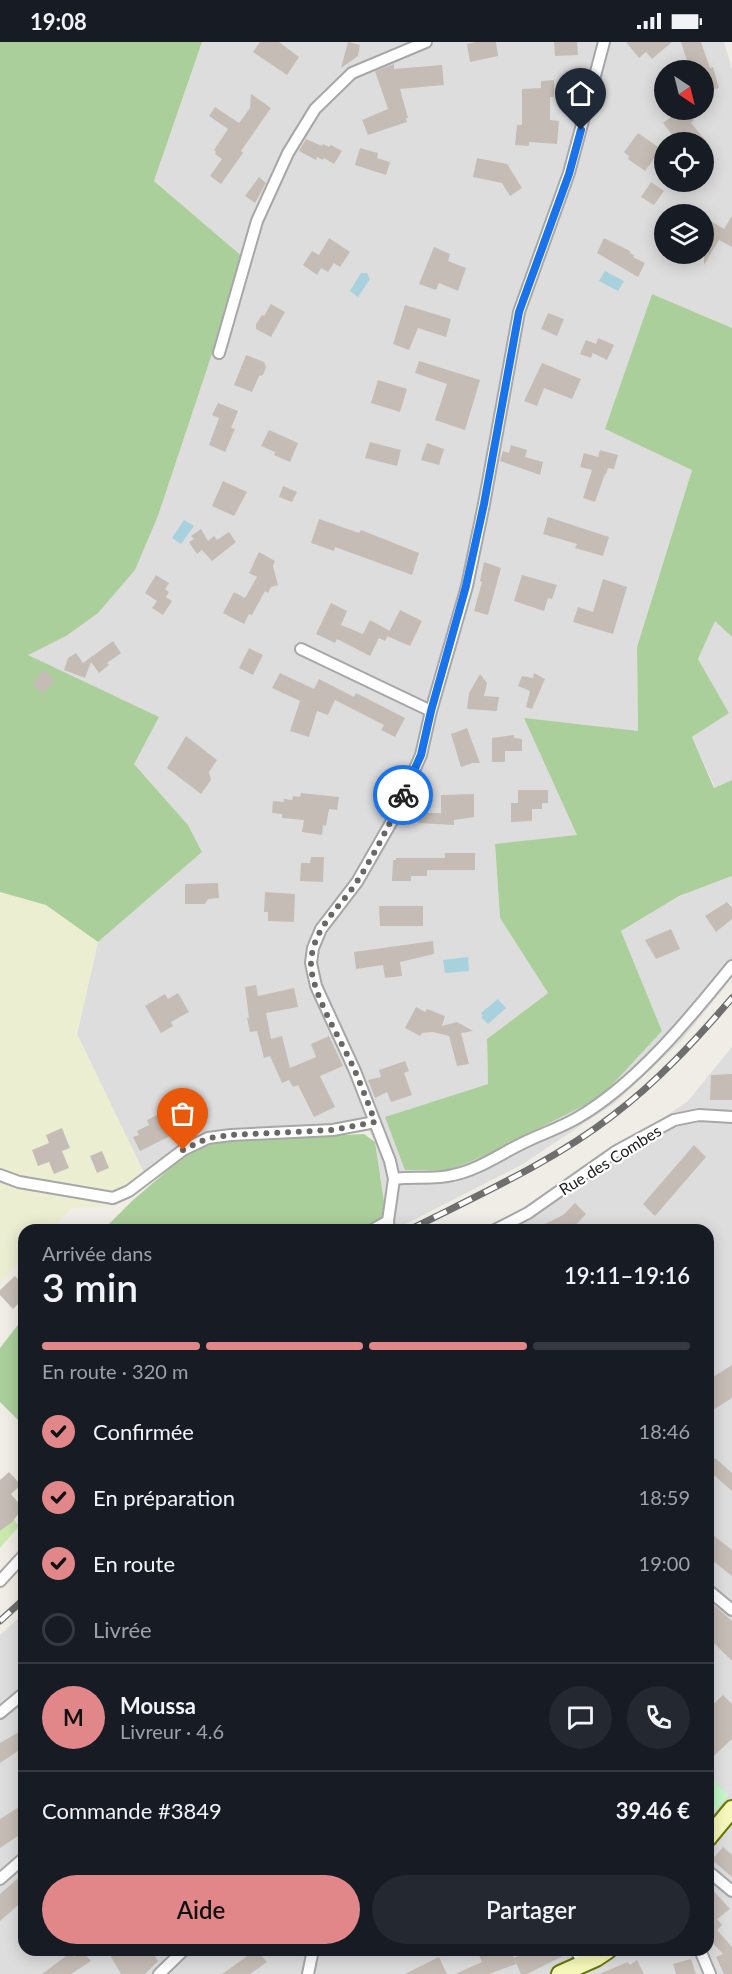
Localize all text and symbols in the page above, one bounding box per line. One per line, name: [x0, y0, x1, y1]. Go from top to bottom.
text: 19:08: [30, 8, 87, 35]
north arrow: [654, 60, 714, 120]
map controls: [654, 60, 714, 264]
pin: [555, 68, 606, 130]
icon: home: [564, 77, 597, 110]
button: locate: [654, 132, 714, 192]
button: layers: [654, 204, 714, 264]
courier: [373, 765, 433, 825]
icon: bike: [387, 779, 420, 812]
pin: [157, 1088, 208, 1150]
icon: bag: [166, 1097, 199, 1130]
street label: Rue des Combes: [555, 1121, 664, 1199]
text: Arrivée dans: [42, 1241, 152, 1265]
text: 19:11–19:16: [564, 1262, 690, 1289]
text: 3 min: [42, 1264, 138, 1310]
text: En route · 320 m: [42, 1359, 188, 1383]
icon: check: [42, 1415, 75, 1448]
text: Confirmée: [93, 1418, 194, 1445]
text: 18:46: [639, 1419, 690, 1443]
icon: check: [42, 1481, 75, 1514]
text: En préparation: [93, 1484, 235, 1511]
text: 18:59: [639, 1485, 690, 1509]
icon: check: [42, 1547, 75, 1580]
text: En route: [93, 1550, 175, 1577]
text: 19:00: [639, 1551, 690, 1575]
text: Livrée: [93, 1616, 152, 1643]
button: chat: [549, 1686, 612, 1749]
button: phone: [627, 1686, 690, 1749]
text: Moussa: [120, 1692, 196, 1719]
text: M: [63, 1704, 84, 1731]
text: Livreur · 4.6: [120, 1719, 224, 1743]
text: Commande #3849: [42, 1797, 222, 1824]
text: 39.46 €: [616, 1797, 690, 1824]
button: Aide: [42, 1875, 360, 1944]
button: Partager: [372, 1875, 690, 1944]

